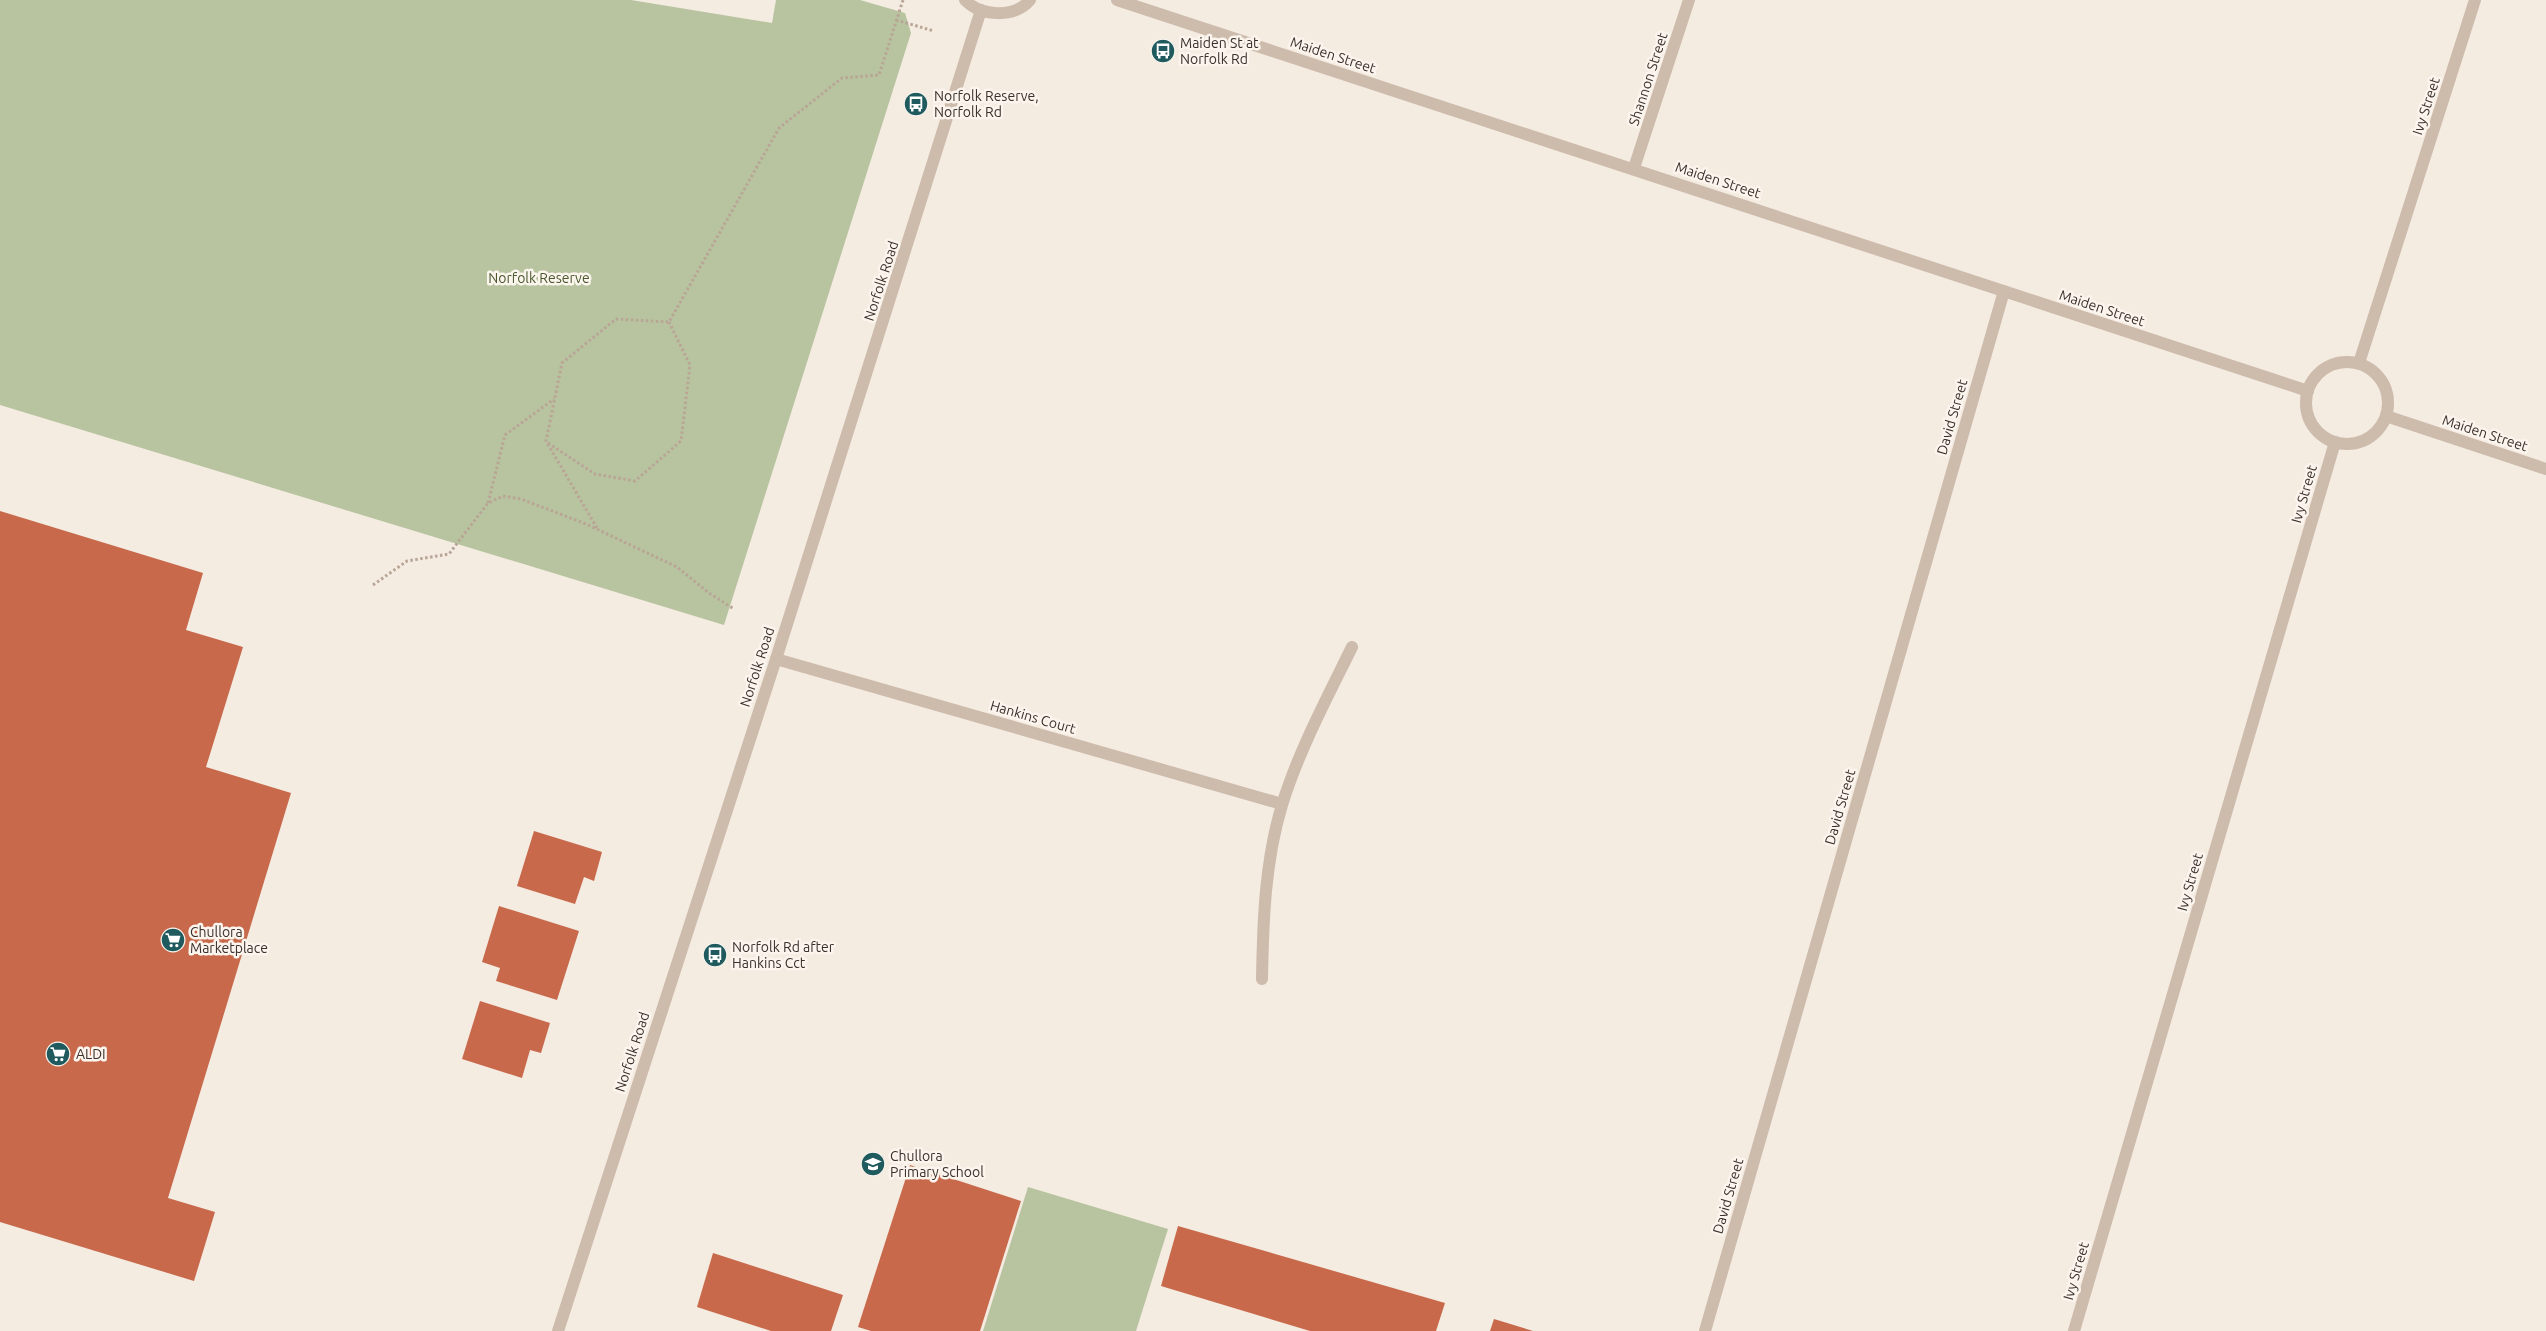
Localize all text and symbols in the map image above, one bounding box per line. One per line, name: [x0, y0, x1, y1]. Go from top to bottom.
street label: Shannon Street: [1625, 30, 1671, 128]
street label: Maiden Street: [1288, 34, 1378, 77]
place label: Maiden St at Norfolk Rd: [1180, 35, 1259, 67]
bus stop icon: Maiden St at Norfolk Rd: [1150, 38, 1176, 64]
street label: Ivy Street: [2409, 75, 2443, 137]
place label: Norfolk Reserve, Norfolk Rd: [934, 88, 1039, 120]
bus stop icon: Norfolk Reserve, Norfolk Rd: [903, 91, 929, 117]
street label: Maiden Street: [1673, 159, 1763, 202]
street label: Norfolk Road: [861, 239, 901, 323]
park label: Norfolk Reserve: [488, 270, 590, 286]
street label: Maiden Street: [2057, 287, 2147, 330]
street label: David Street: [1934, 377, 1971, 457]
street label: Maiden Street: [2440, 412, 2530, 455]
street label: Ivy Street: [2288, 463, 2320, 525]
street label: Norfolk Road: [737, 625, 777, 709]
street label: Hankins Court: [988, 697, 1078, 737]
street label: David Street: [1822, 767, 1859, 847]
street label: Ivy Street: [2174, 851, 2206, 913]
place label: Chullora Marketplace: [190, 924, 268, 956]
supermarket icon: Chullora Marketplace: [160, 927, 186, 953]
place label: Norfolk Rd after Hankins Cct: [732, 939, 835, 971]
bus stop icon: Norfolk Rd after Hankins Cct: [702, 942, 728, 968]
street label: Norfolk Road: [612, 1010, 652, 1094]
supermarket icon: ALDI: [45, 1041, 71, 1067]
place label: ALDI: [76, 1046, 106, 1062]
place label: Chullora Primary School: [890, 1148, 984, 1180]
school or university icon: Chullora Primary School: [860, 1151, 886, 1177]
street label: David Street: [1710, 1156, 1747, 1236]
street label: Ivy Street: [2060, 1240, 2092, 1302]

